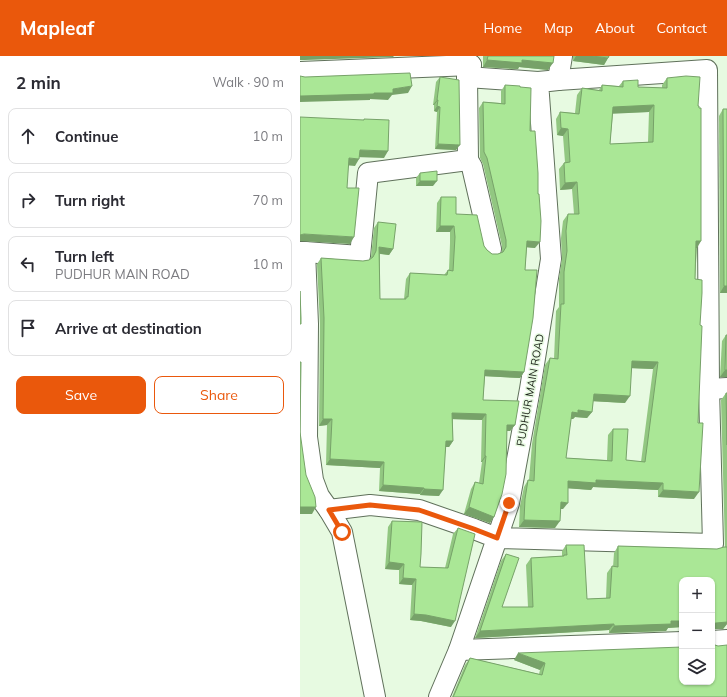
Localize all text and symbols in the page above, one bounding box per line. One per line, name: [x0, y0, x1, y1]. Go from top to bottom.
text: Mapleaf: [20, 16, 94, 40]
text: Home: [483, 19, 522, 37]
text: Map: [544, 19, 573, 37]
text: About: [595, 19, 635, 37]
text: Contact: [657, 19, 707, 37]
text: 2 min: [16, 72, 61, 93]
text: Walk · 90 m: [213, 74, 284, 90]
icon: ahead: [17, 125, 39, 147]
text: Continue: [55, 127, 118, 146]
text: 10 m: [253, 128, 283, 144]
icon: right: [17, 189, 39, 211]
text: Turn right: [55, 191, 125, 210]
text: 70 m: [253, 192, 283, 208]
text: Turn left: [55, 247, 114, 266]
icon: left: [17, 253, 39, 275]
text: 10 m: [253, 256, 283, 272]
text: PUDHUR MAIN ROAD: [55, 266, 190, 282]
icon: arrive: [17, 317, 39, 339]
text: Arrive at destination: [55, 319, 202, 338]
street label: PUDHUR MAIN ROAD: [513, 333, 547, 447]
button: Save: [16, 376, 146, 414]
button: Share: [154, 376, 284, 414]
route end: [500, 494, 518, 512]
route start: [333, 523, 351, 541]
map controls: [679, 577, 715, 685]
button: +: [679, 577, 715, 613]
button: −: [679, 613, 715, 649]
button: layers: [679, 649, 715, 685]

